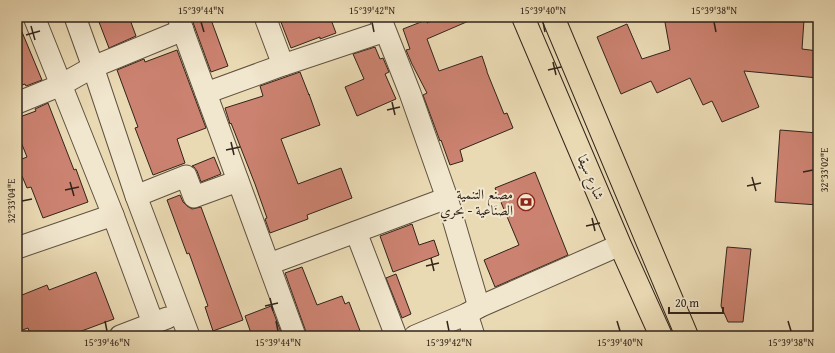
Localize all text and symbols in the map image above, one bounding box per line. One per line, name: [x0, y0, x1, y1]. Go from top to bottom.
text: 15°39'44"N: [178, 3, 224, 18]
text: 15°39'42"N: [349, 3, 395, 18]
text: 15°39'40"N: [520, 3, 566, 18]
text: 15°39'38"N: [691, 3, 737, 18]
text: 32°33'02"E: [817, 148, 832, 192]
street label: شارع سيقا: [571, 151, 609, 203]
text: 32°33'04"E: [4, 179, 19, 223]
place label: مصنع التنمية الصناعية - بحري: [440, 184, 513, 222]
bank icon: مصنع التنمية الصناعية - بحري: [516, 192, 536, 212]
scale bar: [669, 289, 723, 315]
text: 20 m: [675, 294, 699, 311]
text: 15°39'46"N: [84, 335, 130, 350]
text: 15°39'44"N: [255, 335, 301, 350]
text: 15°39'42"N: [426, 335, 472, 350]
text: 15°39'40"N: [597, 335, 643, 350]
text: 15°39'38"N: [768, 335, 814, 350]

